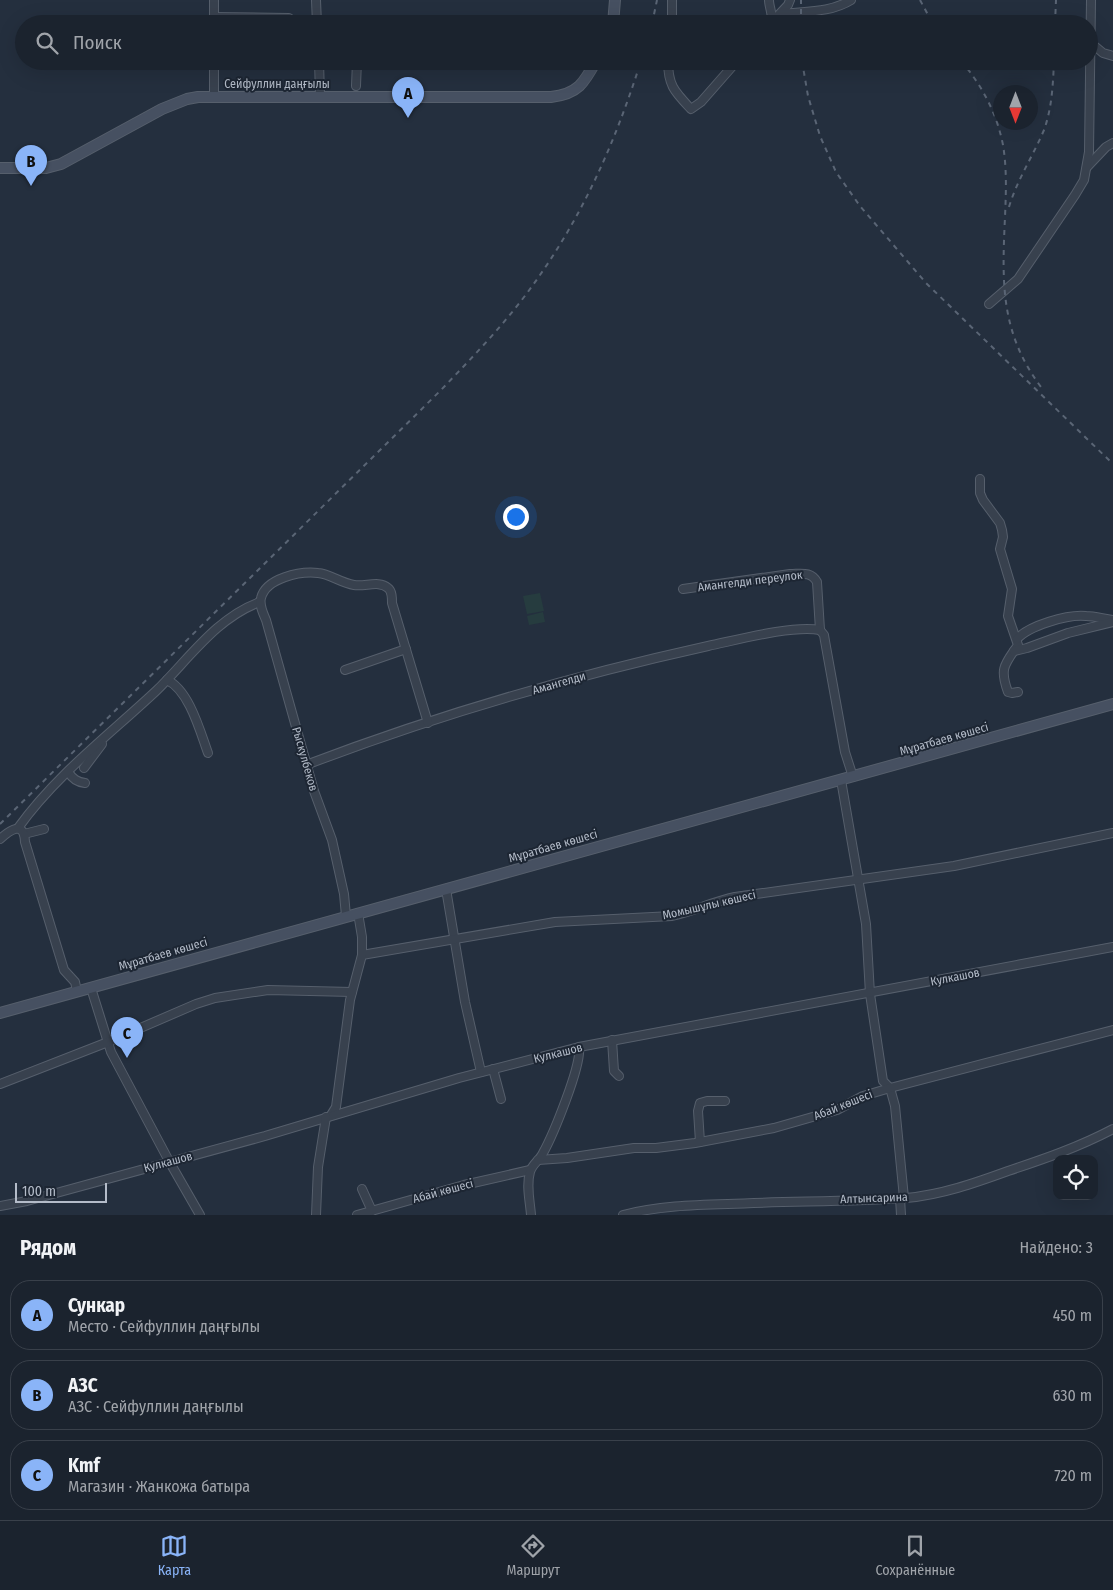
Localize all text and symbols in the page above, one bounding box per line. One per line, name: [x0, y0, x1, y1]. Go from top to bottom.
search box: [15, 15, 1098, 70]
icon: search: [33, 29, 61, 57]
text: Поиск: [73, 31, 122, 54]
street label: Сейфуллин даңғылы: [224, 77, 330, 91]
pin: A: [392, 77, 424, 118]
north arrow: [993, 85, 1038, 130]
pin: B: [15, 145, 47, 186]
your location: [503, 504, 529, 530]
street label: Амангелди переулок: [697, 568, 804, 594]
street label: Амангелди: [531, 669, 587, 697]
street label: Мұратбаев көшесі: [898, 720, 990, 758]
street label: Рыскулбеков: [289, 725, 321, 793]
street label: Мұратбаев көшесі: [507, 827, 599, 865]
street label: Момышұлы көшесі: [661, 887, 757, 923]
street label: Мұратбаев көшесі: [117, 935, 209, 973]
street label: Кулкашов: [929, 965, 981, 989]
pin: C: [111, 1017, 143, 1058]
street label: Кулкашов: [532, 1040, 584, 1066]
street label: Абай көшесі: [812, 1087, 874, 1123]
street label: Кулкашов: [142, 1149, 194, 1175]
map controls: [1053, 1155, 1098, 1200]
button: locate: [1053, 1155, 1098, 1200]
street label: Абай көшесі: [411, 1176, 475, 1206]
scale bar: [15, 1180, 108, 1203]
text: 100 m: [22, 1183, 56, 1200]
street label: Алтынсарина: [840, 1190, 908, 1206]
text: Рядом: [20, 1235, 76, 1261]
text: Найдено: 3: [1020, 1238, 1093, 1257]
text: Сункар: [68, 1294, 125, 1317]
text: A: [33, 1306, 41, 1325]
text: 450 m: [1053, 1306, 1092, 1325]
text: Место · Сейфуллин даңғылы: [68, 1317, 260, 1336]
text: АЗС: [68, 1374, 98, 1397]
text: B: [33, 1386, 41, 1405]
text: 630 m: [1053, 1386, 1092, 1405]
text: АЗС · Сейфуллин даңғылы: [68, 1397, 244, 1416]
text: Kmf: [68, 1454, 100, 1477]
text: C: [33, 1466, 41, 1485]
text: 720 m: [1054, 1466, 1092, 1485]
text: Магазин · Жанкожа батыра: [68, 1477, 250, 1496]
tab: Карта: [158, 1532, 191, 1579]
tab: Маршрут: [506, 1532, 560, 1579]
tab: Сохранённые: [875, 1532, 955, 1579]

